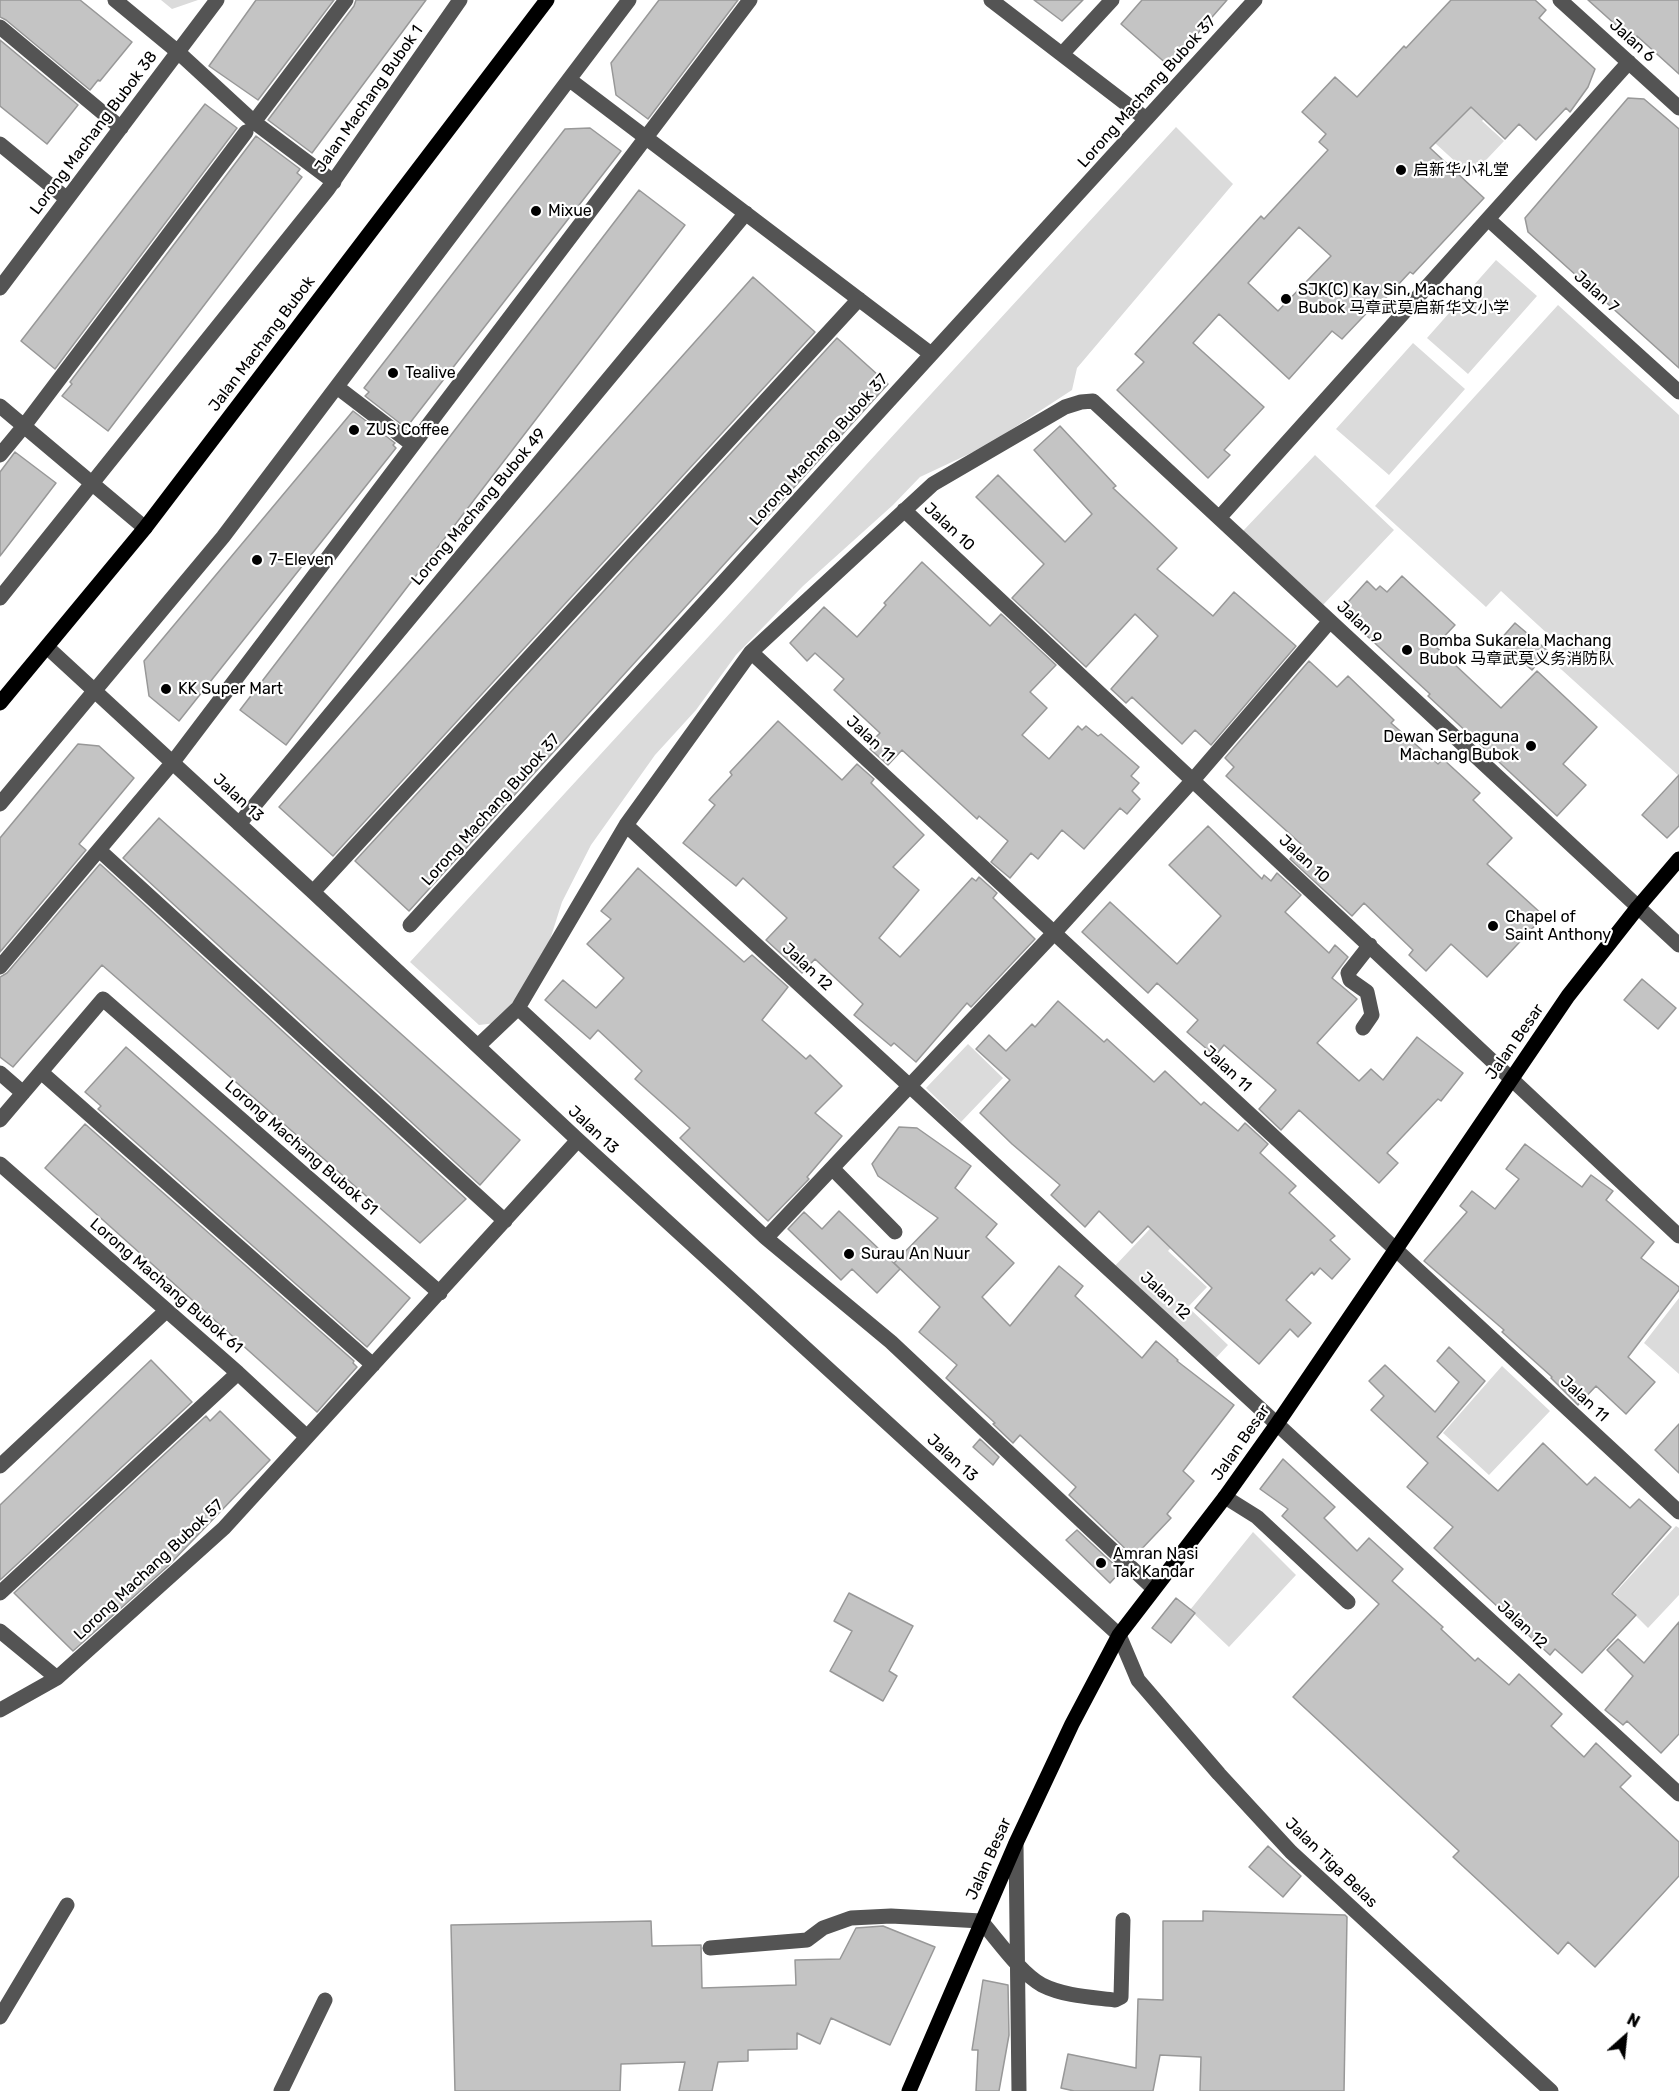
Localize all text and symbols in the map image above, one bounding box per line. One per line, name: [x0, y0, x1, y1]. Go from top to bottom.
street label: Lorong Machang Bubok 37: [1074, 12, 1220, 172]
street label: Jalan 6: [1605, 15, 1659, 67]
street label: Jalan Machang Bubok 1: [311, 22, 427, 176]
street label: Lorong Machang Bubok 38: [26, 48, 162, 218]
place label: 启新华小礼堂: [1413, 160, 1509, 180]
marker: 启新华小礼堂: [1394, 163, 1408, 177]
place label: Mixue: [548, 201, 592, 221]
marker: Mixue: [529, 204, 543, 218]
street label: Jalan 7: [1570, 267, 1622, 317]
street label: Jalan Machang Bubok: [205, 272, 319, 416]
place label: SJK(C) Kay Sin, Machang Bubok 马章武莫启新华文小学: [1298, 280, 1509, 318]
marker: SJK(C) Kay Sin, Machang Bubok 马章武莫启新华文小学: [1279, 292, 1293, 306]
place label: Tealive: [405, 363, 456, 383]
marker: Tealive: [386, 366, 400, 380]
street label: Lorong Machang Bubok 37: [746, 370, 892, 530]
place label: ZUS Coffee: [366, 420, 449, 440]
marker: ZUS Coffee: [347, 423, 361, 437]
street label: Lorong Machang Bubok 49: [408, 425, 550, 589]
street label: Jalan 10: [920, 499, 978, 555]
place label: 7-Eleven: [269, 550, 334, 570]
marker: 7-Eleven: [250, 553, 264, 567]
street label: Jalan 9: [1332, 597, 1386, 649]
place label: Bomba Sukarela Machang Bubok 马章武莫义务消防队: [1419, 631, 1614, 669]
marker: Bomba Sukarela Machang Bubok 马章武莫义务消防队: [1400, 643, 1414, 657]
place label: KK Super Mart: [178, 679, 283, 699]
marker: KK Super Mart: [159, 682, 173, 696]
street label: Jalan 11: [842, 712, 898, 766]
place label: Dewan Serbaguna Machang Bubok: [1383, 727, 1519, 765]
street label: Lorong Machang Bubok 37: [418, 730, 564, 890]
marker: Dewan Serbaguna Machang Bubok: [1524, 739, 1538, 753]
street label: Jalan 13: [209, 770, 267, 826]
street label: Jalan 10: [1275, 831, 1333, 887]
place label: Chapel of Saint Anthony: [1505, 907, 1611, 945]
marker: Chapel of Saint Anthony: [1486, 919, 1500, 933]
street label: Jalan 12: [778, 939, 836, 995]
street label: Jalan Besar: [1482, 1000, 1548, 1084]
street label: Jalan 11: [1199, 1042, 1255, 1096]
street label: Lorong Machang Bubok 51: [221, 1077, 381, 1219]
street label: Jalan 13: [564, 1102, 622, 1158]
street label: Lorong Machang Bubok 61: [86, 1215, 246, 1357]
place label: Surau An Nuur: [861, 1244, 970, 1264]
marker: Surau An Nuur: [842, 1247, 856, 1261]
street label: Jalan 12: [1136, 1268, 1194, 1324]
street label: Jalan 11: [1556, 1372, 1612, 1426]
street label: Jalan Besar: [1208, 1401, 1274, 1485]
street label: Jalan 13: [923, 1430, 981, 1486]
street label: Lorong Machang Bubok 57: [70, 1496, 228, 1644]
place label: Amran Nasi Tak Kandar: [1113, 1544, 1198, 1582]
marker: Amran Nasi Tak Kandar: [1094, 1556, 1108, 1570]
street label: Jalan 12: [1493, 1597, 1551, 1653]
street label: Jalan Tiga Belas: [1281, 1814, 1381, 1912]
street label: Jalan Besar: [962, 1815, 1016, 1903]
north arrow: [1595, 2007, 1655, 2067]
text: N: [1624, 2009, 1643, 2032]

